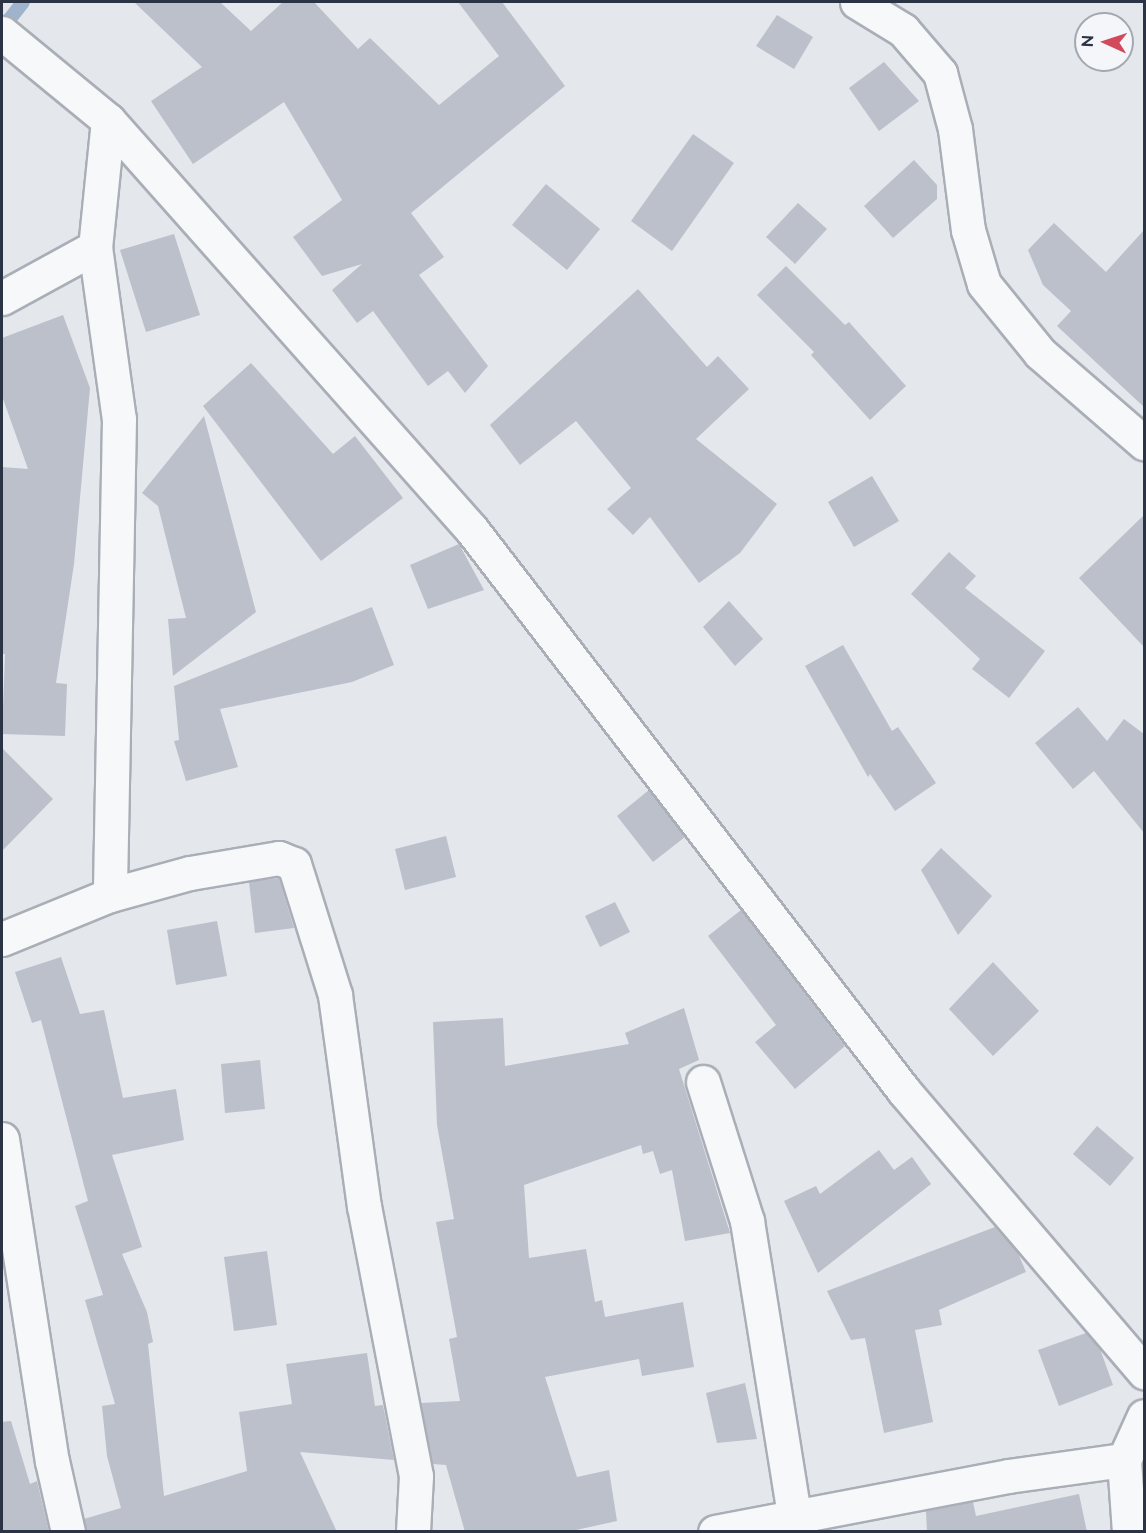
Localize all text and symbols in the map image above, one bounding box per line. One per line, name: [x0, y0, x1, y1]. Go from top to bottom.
north arrow: [1074, 12, 1134, 72]
text: N: [1078, 35, 1097, 48]

